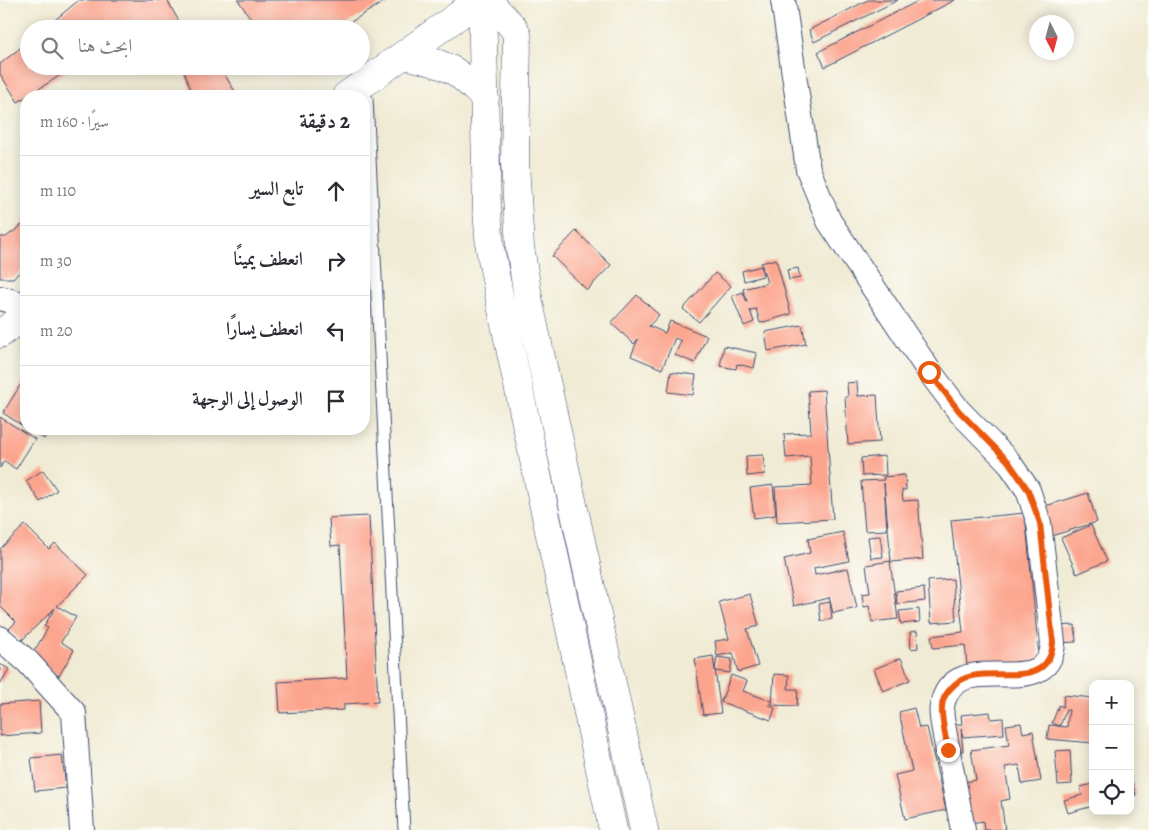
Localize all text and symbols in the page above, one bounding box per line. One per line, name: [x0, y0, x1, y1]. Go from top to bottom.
north arrow: [1029, 15, 1074, 60]
search box: [20, 20, 370, 75]
text: ابحث هنا: [78, 33, 132, 59]
icon: search: [38, 34, 66, 62]
text: 2 دقيقة: [300, 107, 350, 135]
text: سيرًا · 160 m: [40, 111, 109, 133]
text: تابع السير: [250, 176, 303, 202]
icon: ahead: [322, 177, 350, 205]
text: 110 m: [40, 180, 76, 202]
text: انعطف يمينًا: [233, 246, 303, 272]
icon: right: [322, 247, 350, 275]
text: 30 m: [40, 250, 72, 272]
text: انعطف يسارًا: [226, 316, 303, 342]
icon: left: [322, 317, 350, 345]
text: 20 m: [40, 320, 73, 342]
route start: [918, 361, 941, 384]
text: الوصول إلى الوجهة: [192, 386, 303, 412]
icon: arrive: [322, 387, 350, 415]
map controls: [1089, 680, 1134, 815]
button: +: [1089, 680, 1134, 725]
button: −: [1089, 725, 1134, 770]
route end: [937, 739, 960, 762]
button: locate: [1089, 770, 1134, 815]

